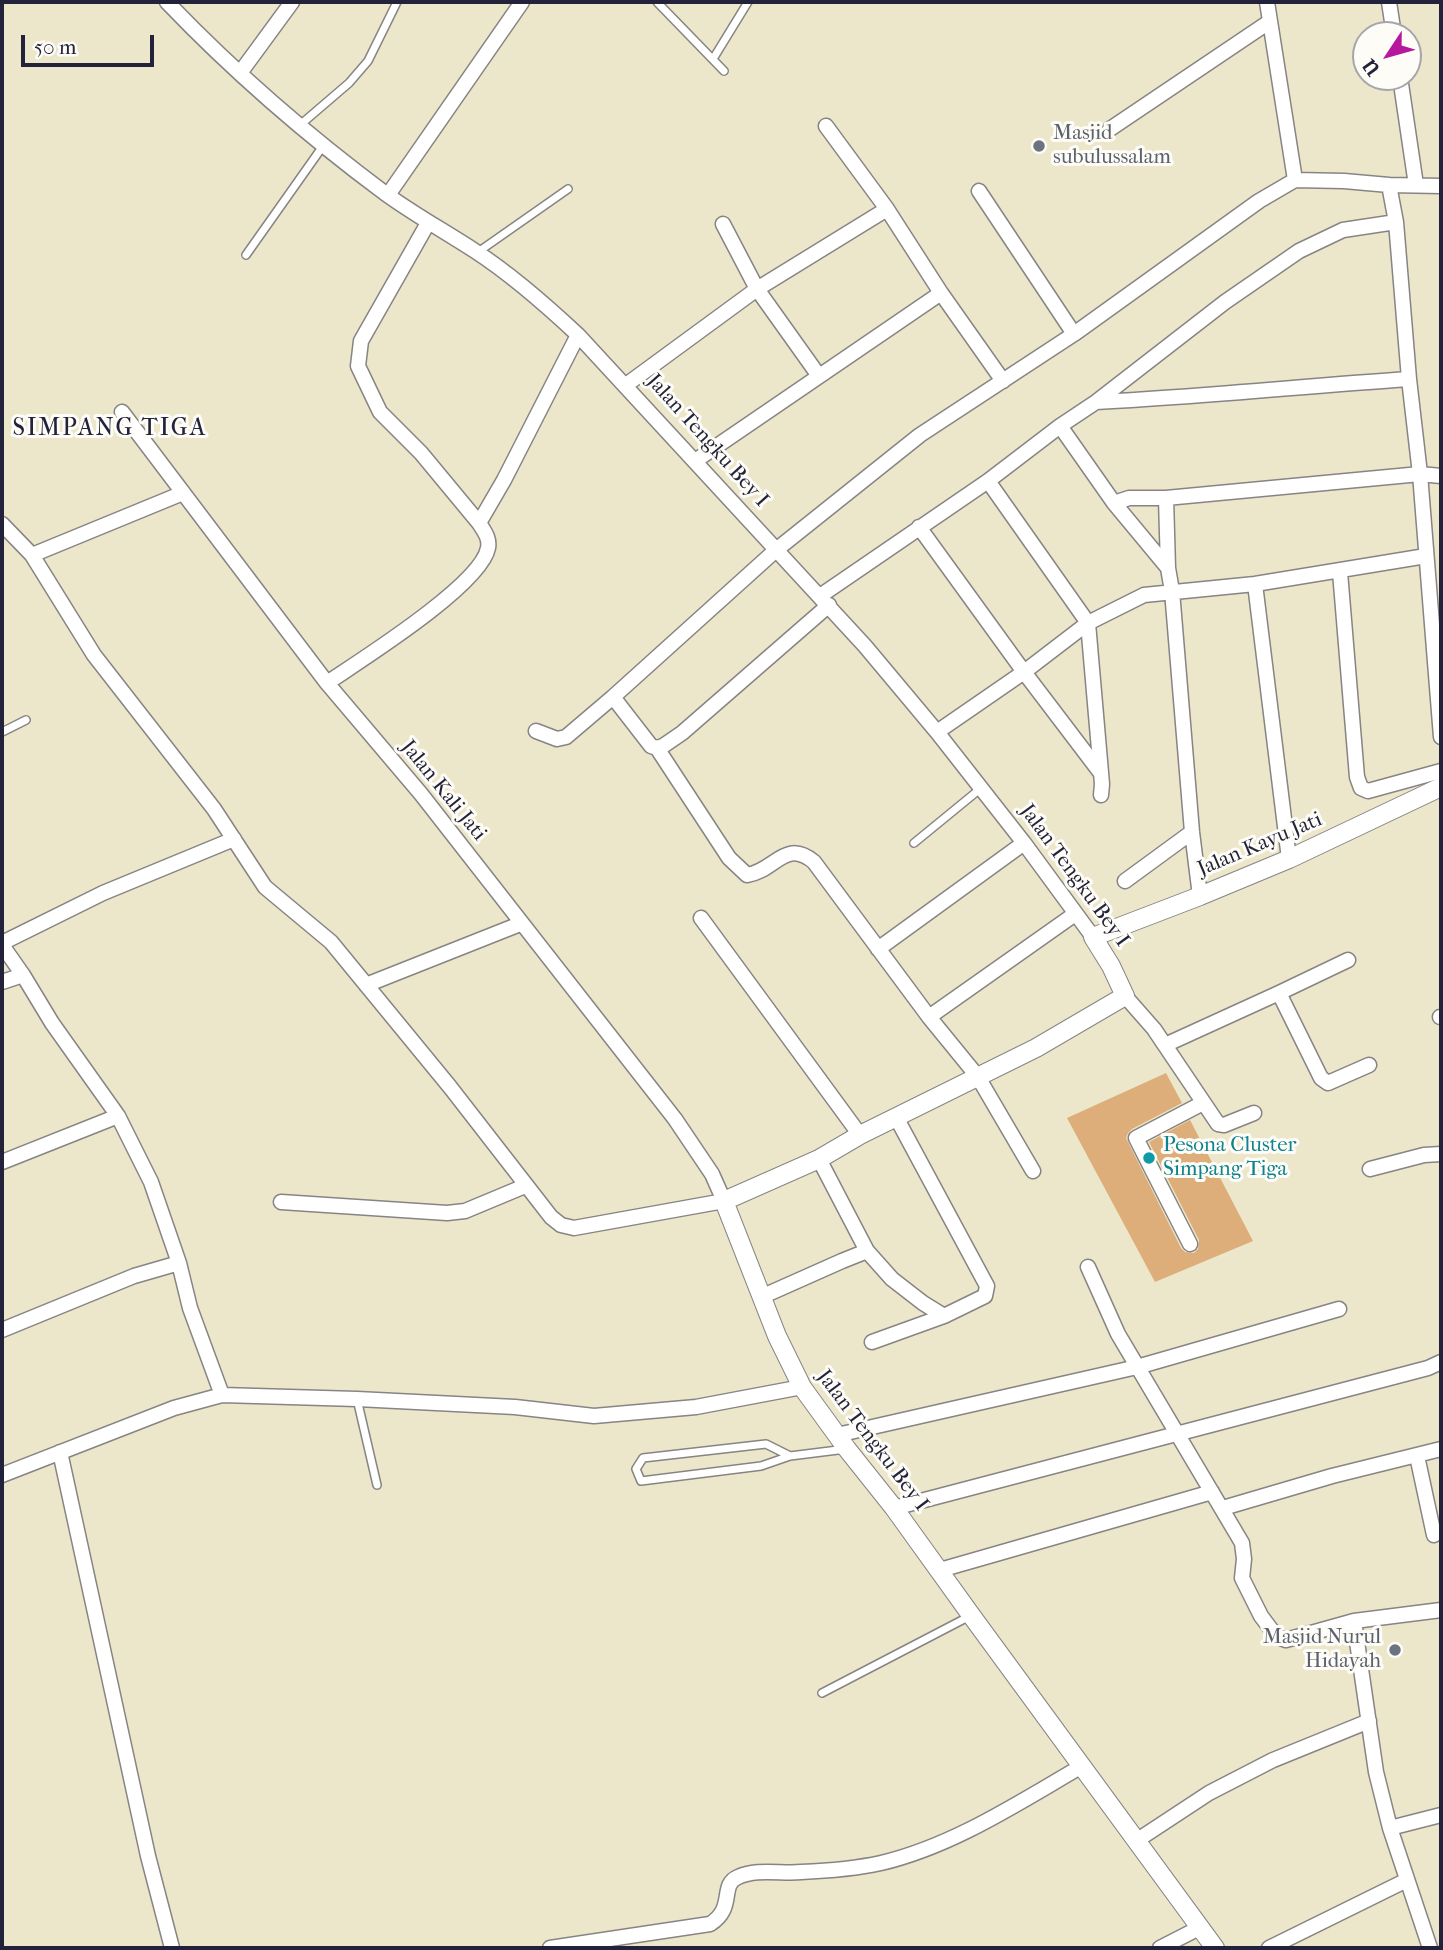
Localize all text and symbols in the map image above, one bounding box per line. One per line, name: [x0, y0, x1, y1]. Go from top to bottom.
scale bar: [24, 21, 158, 65]
north arrow: [1352, 21, 1422, 91]
text: 50 m: [34, 35, 77, 59]
text: U: [1358, 55, 1385, 80]
place label: Masjid subulussalam: [1053, 121, 1171, 171]
marker: Masjid subulussalam: [1031, 138, 1047, 154]
street label: Jalan Tengku Bey I: [641, 369, 773, 513]
district label: SIMPANG TIGA: [14, 415, 206, 443]
street label: Jalan Kali Jati: [395, 736, 491, 846]
street label: Jalan Tengku Bey I: [1014, 800, 1134, 952]
street label: Jalan Kayu Jati: [1194, 807, 1326, 883]
place label: Pesona Cluster Simpang Tiga: [1163, 1133, 1297, 1183]
marker: Pesona Cluster Simpang Tiga: [1141, 1150, 1157, 1166]
street label: Jalan Tengku Bey I: [811, 1365, 933, 1517]
place label: Masjid Nurul Hidayah: [1263, 1625, 1381, 1675]
marker: Masjid Nurul Hidayah: [1387, 1642, 1403, 1658]

